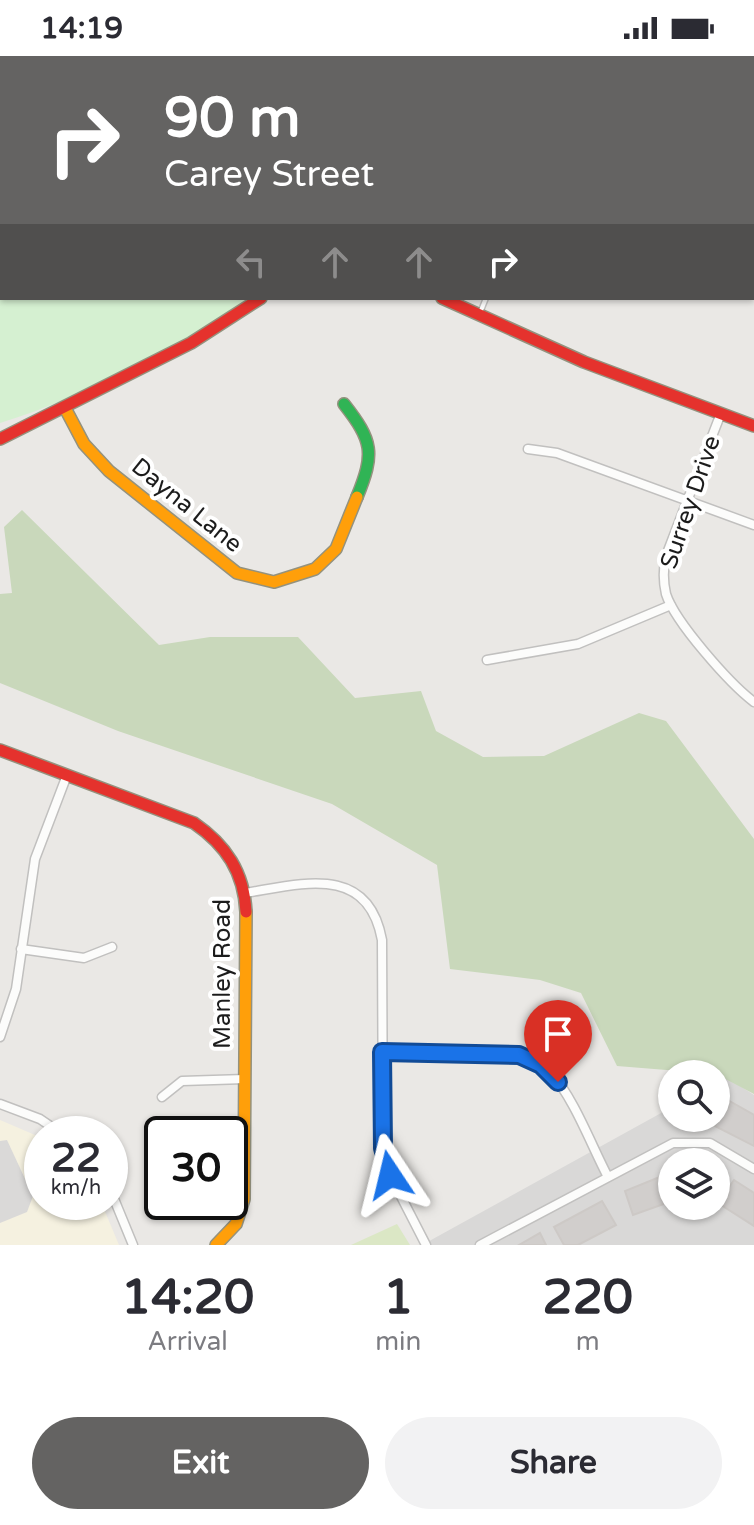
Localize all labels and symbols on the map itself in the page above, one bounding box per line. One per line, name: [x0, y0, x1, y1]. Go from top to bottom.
street label: Surrey Drive: [654, 432, 727, 573]
street label: Dayna Lane: [126, 452, 248, 559]
street label: Manley Road: [208, 899, 237, 1049]
pin: [524, 1000, 592, 1082]
speed limit sign: 30: [144, 1116, 248, 1220]
position arrow: [348, 1133, 432, 1217]

